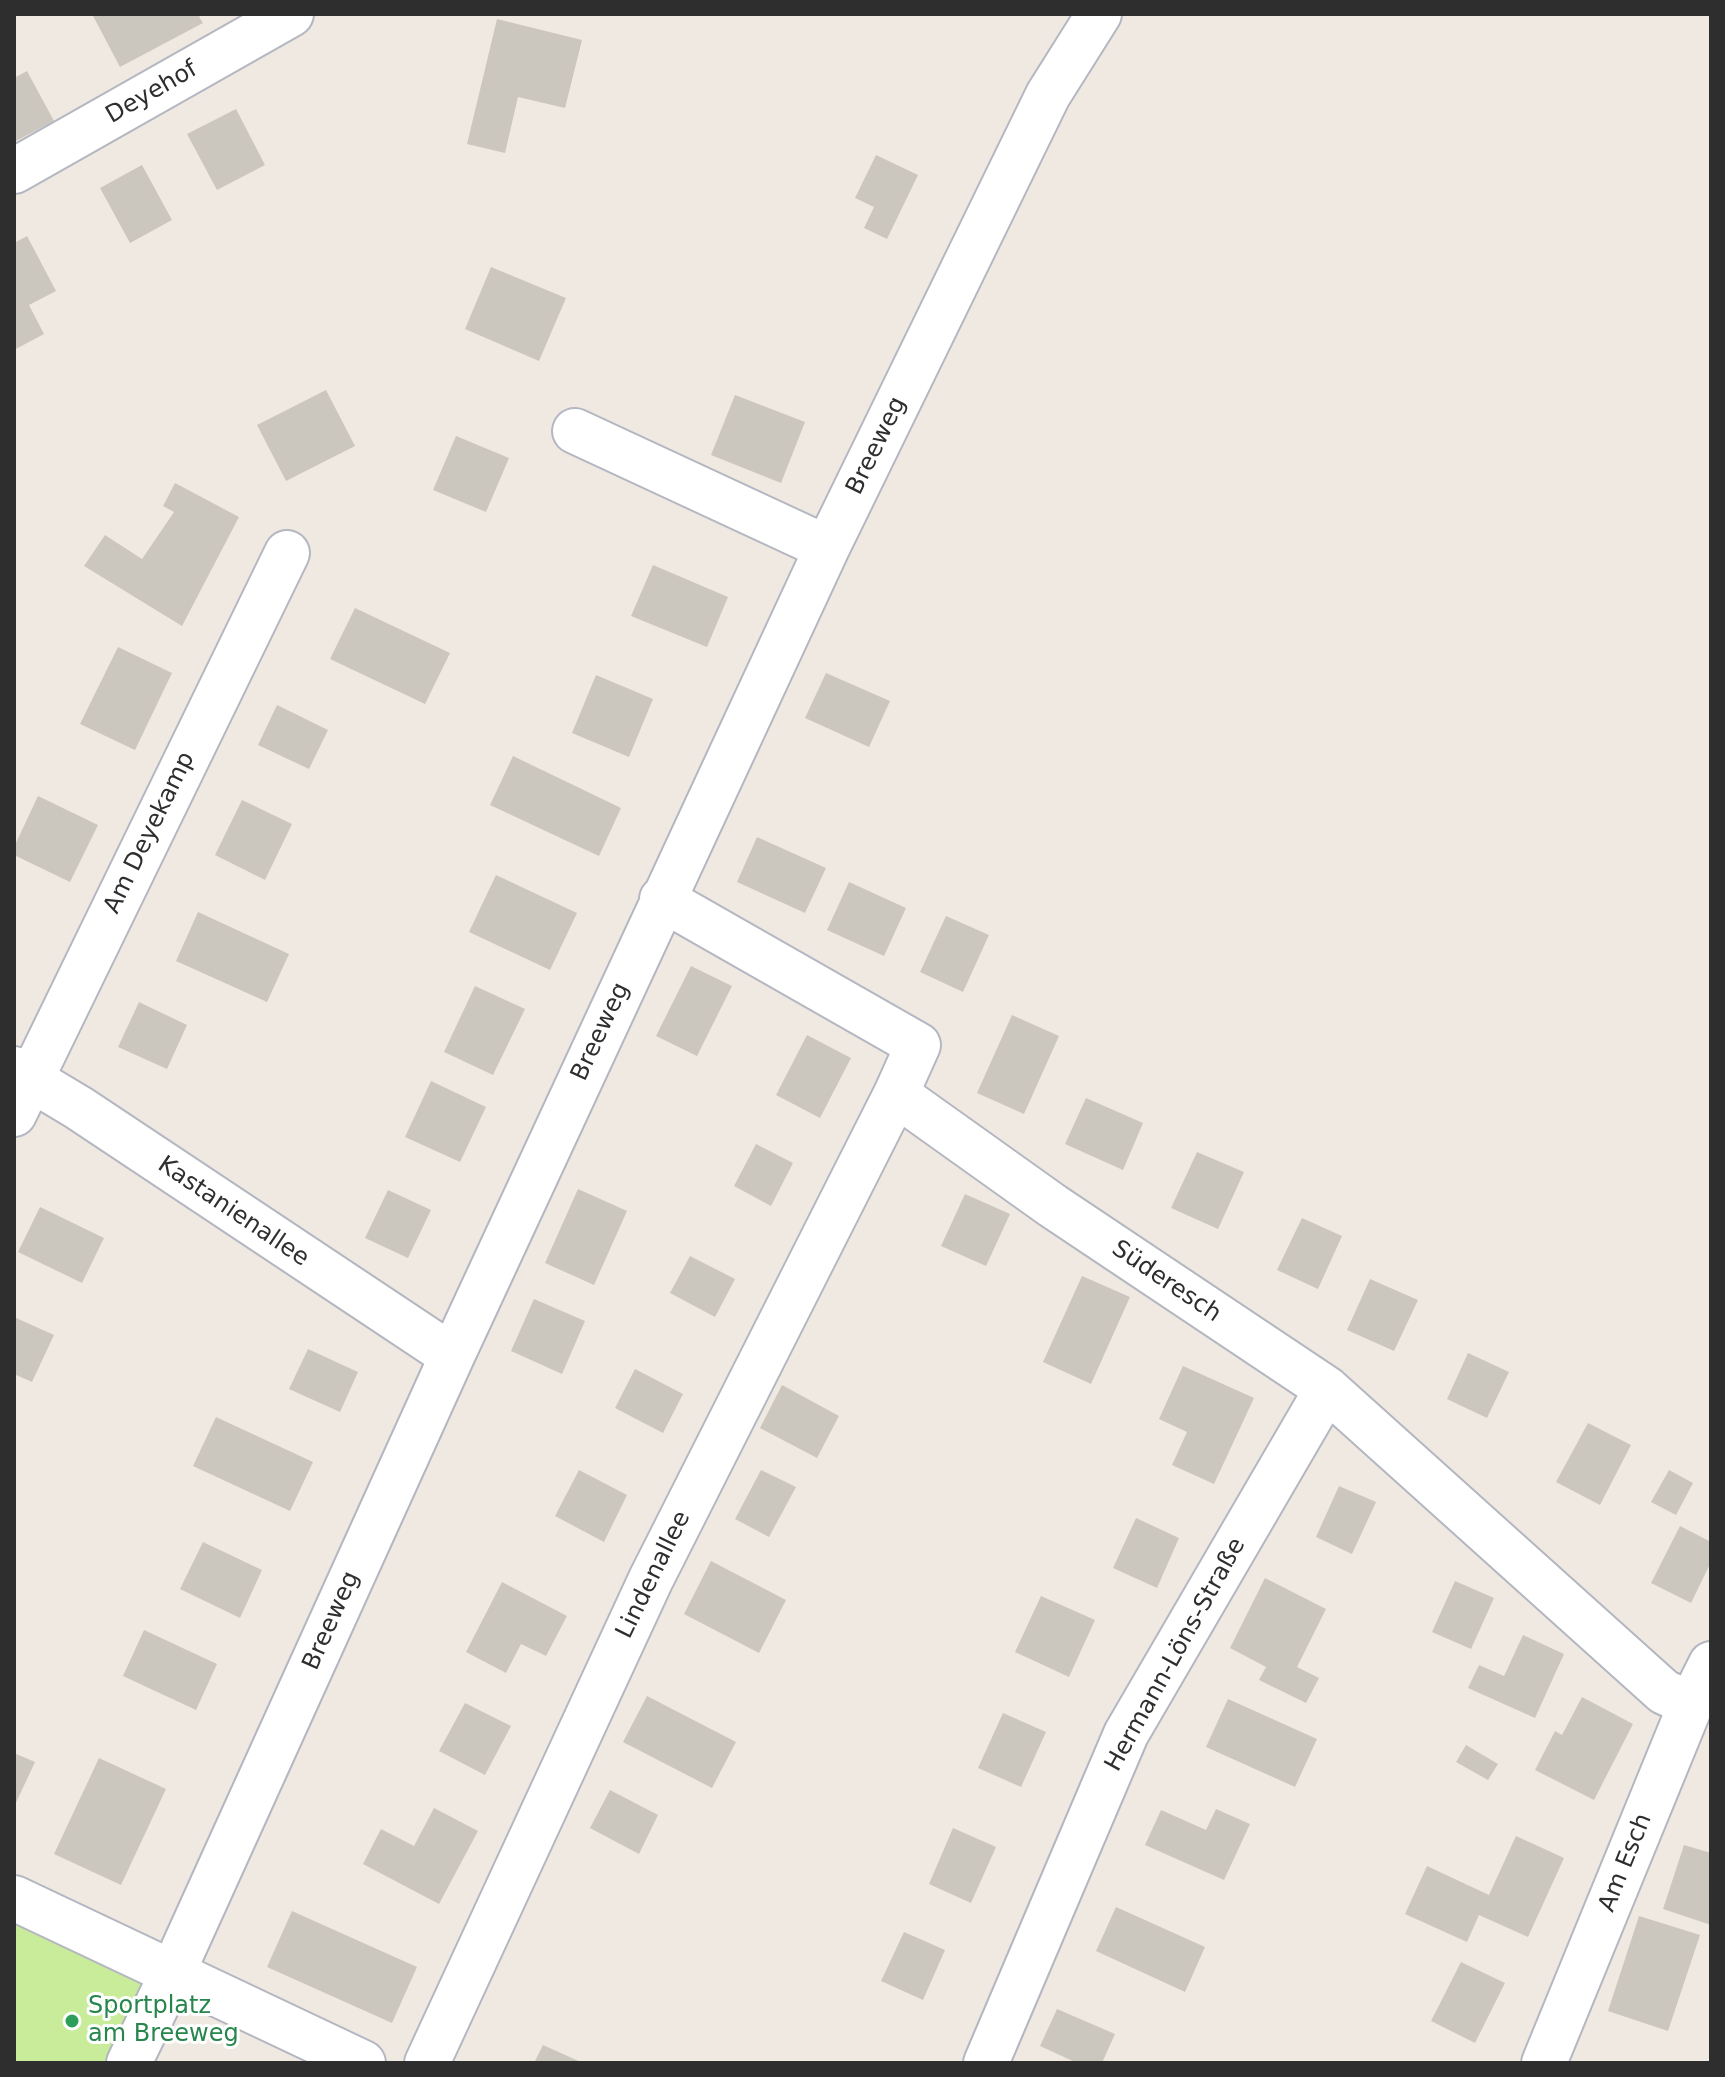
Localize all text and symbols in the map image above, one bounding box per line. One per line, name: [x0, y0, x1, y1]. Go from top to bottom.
street label: Deyehof: [101, 55, 203, 131]
street label: Breeweg: [841, 393, 913, 499]
street label: Am Deyekamp: [98, 747, 202, 919]
street label: Breeweg: [566, 978, 636, 1086]
street label: Kastanienallee: [152, 1151, 314, 1273]
street label: Süderesch: [1106, 1235, 1226, 1329]
street label: Lindenallee: [611, 1507, 697, 1643]
street label: Hermann-Löns-Straße: [1100, 1533, 1252, 1777]
street label: Breeweg: [297, 1567, 367, 1675]
street label: Am Esch: [1593, 1810, 1659, 1916]
place label: Sportplatz am Breeweg: [88, 1993, 239, 2049]
marker: Sportplatz am Breeweg: [63, 2012, 81, 2030]

